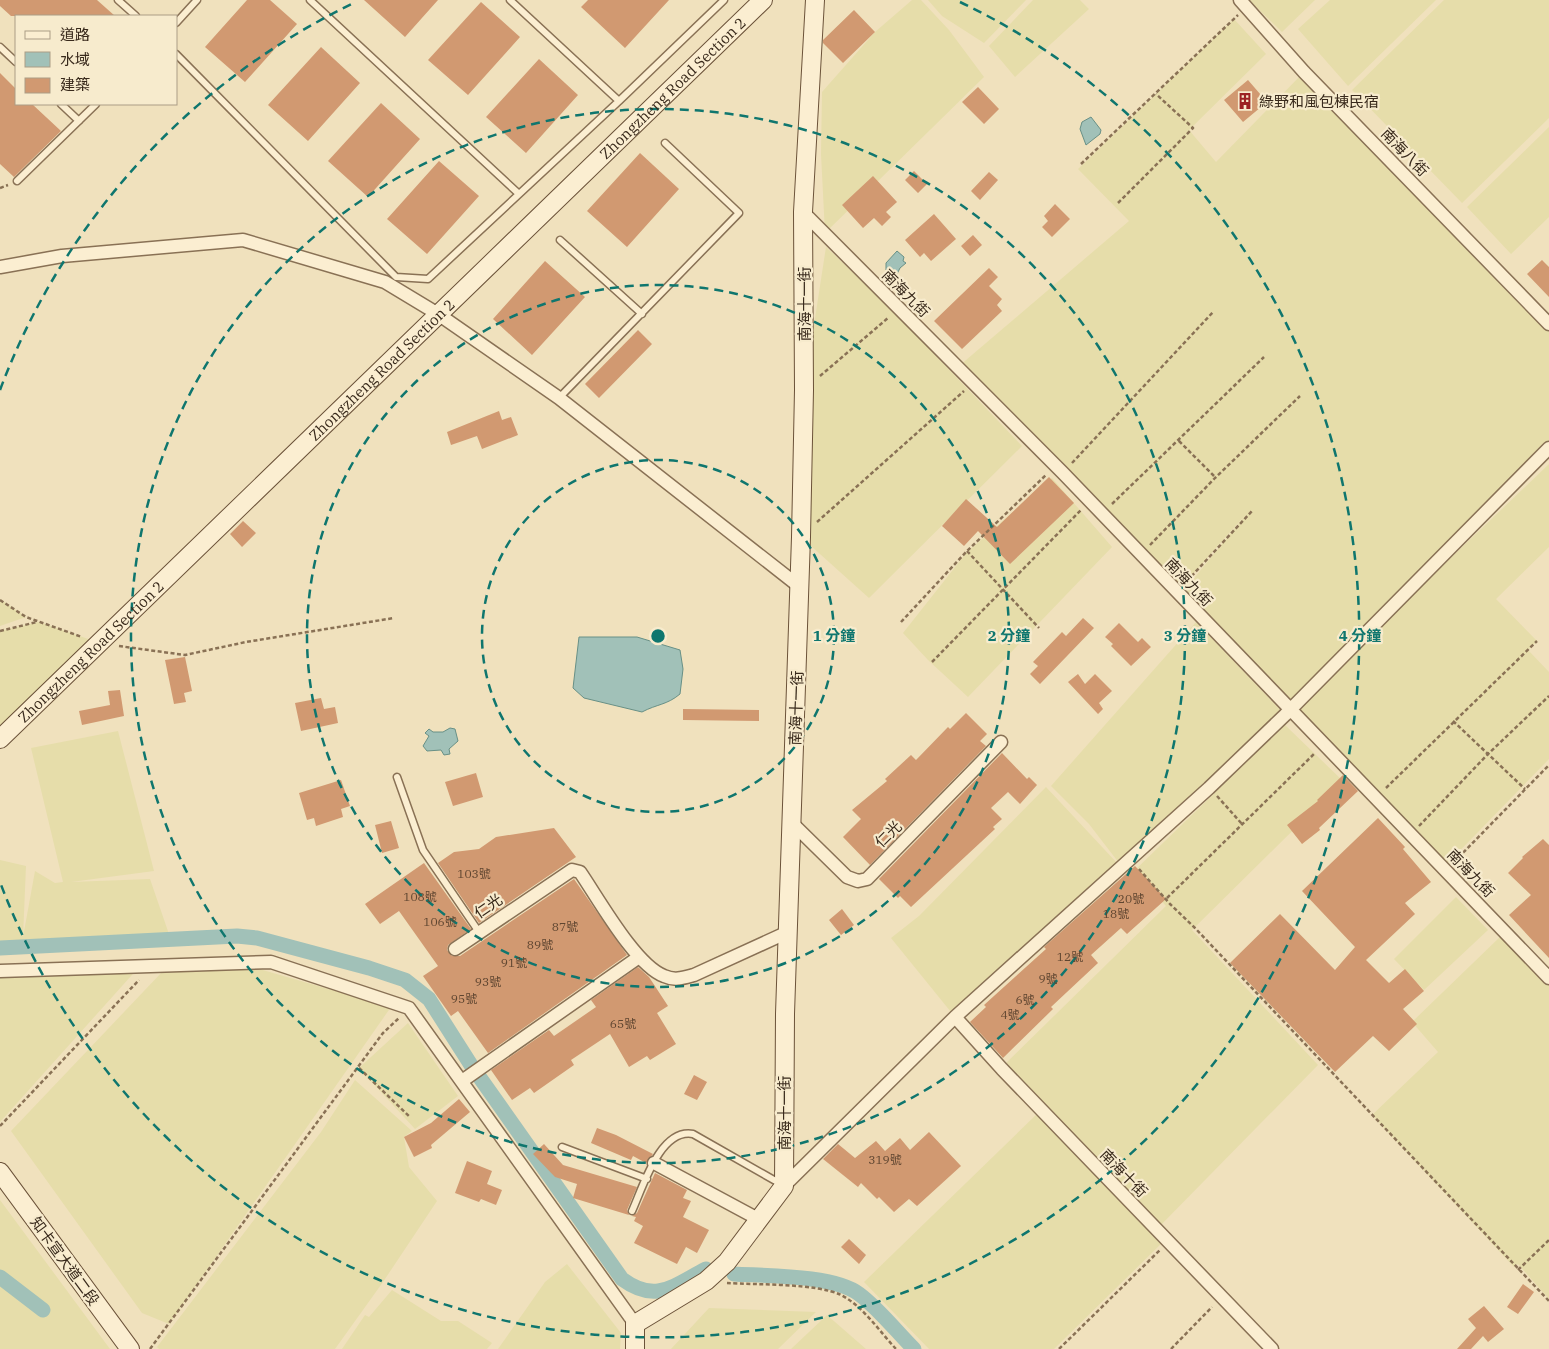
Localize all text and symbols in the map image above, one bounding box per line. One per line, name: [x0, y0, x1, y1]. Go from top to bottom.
street label: Zhongzheng Road Section 2: [595, 13, 749, 163]
legend: [15, 15, 178, 105]
text: 道路: [60, 25, 90, 44]
text: 水域: [60, 50, 90, 69]
text: 建築: [60, 75, 90, 94]
building icon: 綠野和風包棟民宿: [1235, 91, 1255, 111]
place label: 綠野和風包棟民宿: [1259, 92, 1379, 111]
street label: 南海八街: [1377, 124, 1433, 180]
street label: 南海九街: [878, 265, 934, 321]
street label: 南海十一街: [795, 266, 814, 342]
street label: Zhongzheng Road Section 2: [304, 295, 458, 445]
street label: 南海九街: [1161, 554, 1217, 610]
street label: Zhongzheng Road Section 2: [14, 576, 168, 726]
text: 1 分鐘: [813, 626, 855, 645]
text: 2 分鐘: [988, 626, 1030, 645]
text: 3 分鐘: [1164, 626, 1206, 645]
text: 4 分鐘: [1339, 626, 1381, 645]
centre of rings: [649, 627, 667, 645]
street label: 南海十一街: [785, 670, 807, 746]
street label: 仁光: [871, 817, 905, 851]
street label: 南海九街: [1443, 845, 1499, 901]
house number: 103號: [457, 866, 491, 881]
house number: 108號: [403, 889, 437, 904]
street label: 仁光: [470, 890, 506, 922]
house number: 20號: [1118, 891, 1144, 906]
house number: 18號: [1103, 906, 1129, 921]
house number: 106號: [423, 914, 457, 929]
house number: 87號: [552, 919, 578, 934]
house number: 89號: [527, 937, 553, 952]
house number: 12號: [1057, 949, 1083, 964]
house number: 91號: [501, 955, 527, 970]
house number: 9號: [1038, 971, 1058, 986]
house number: 93號: [475, 974, 501, 989]
house number: 95號: [451, 991, 477, 1006]
house number: 6號: [1015, 992, 1035, 1007]
house number: 4號: [1000, 1007, 1020, 1022]
house number: 65號: [610, 1016, 636, 1031]
street label: 南海十一街: [775, 1075, 794, 1151]
street label: 南海十街: [1096, 1145, 1152, 1201]
house number: 319號: [868, 1152, 902, 1167]
street label: 知卡宣大道二段: [26, 1213, 104, 1309]

